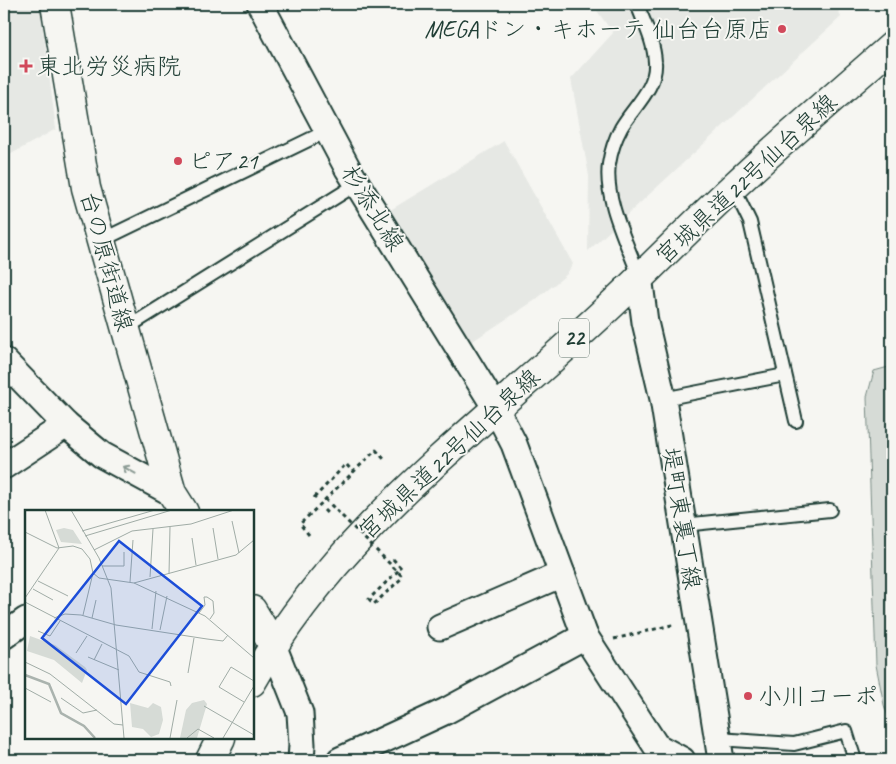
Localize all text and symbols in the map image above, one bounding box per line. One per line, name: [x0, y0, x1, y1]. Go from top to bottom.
place label: MEGAドン・キホーテ 仙台台原店: [424, 14, 772, 44]
marker: MEGAドン・キホーテ 仙台台原店: [776, 23, 788, 35]
place label: 東北労災病院: [37, 51, 181, 81]
marker: 東北労災病院: [19, 59, 33, 73]
street label: 宮城県道22号仙台泉線: [649, 87, 843, 271]
place label: ピア21: [188, 146, 259, 176]
marker: ピア21: [172, 155, 184, 167]
street label: 杉添北線: [335, 159, 411, 257]
street label: 台の原街道線: [74, 188, 140, 334]
road number: 22: [559, 318, 589, 358]
street label: 宮城県道22号仙台泉線: [352, 362, 546, 546]
street label: 堤町東裏丁線: [656, 445, 708, 591]
one-way arrow: [122, 464, 137, 474]
inset map: [25, 510, 254, 739]
place label: 小川コーポ: [758, 681, 878, 711]
marker: 小川コーポ: [742, 690, 754, 702]

